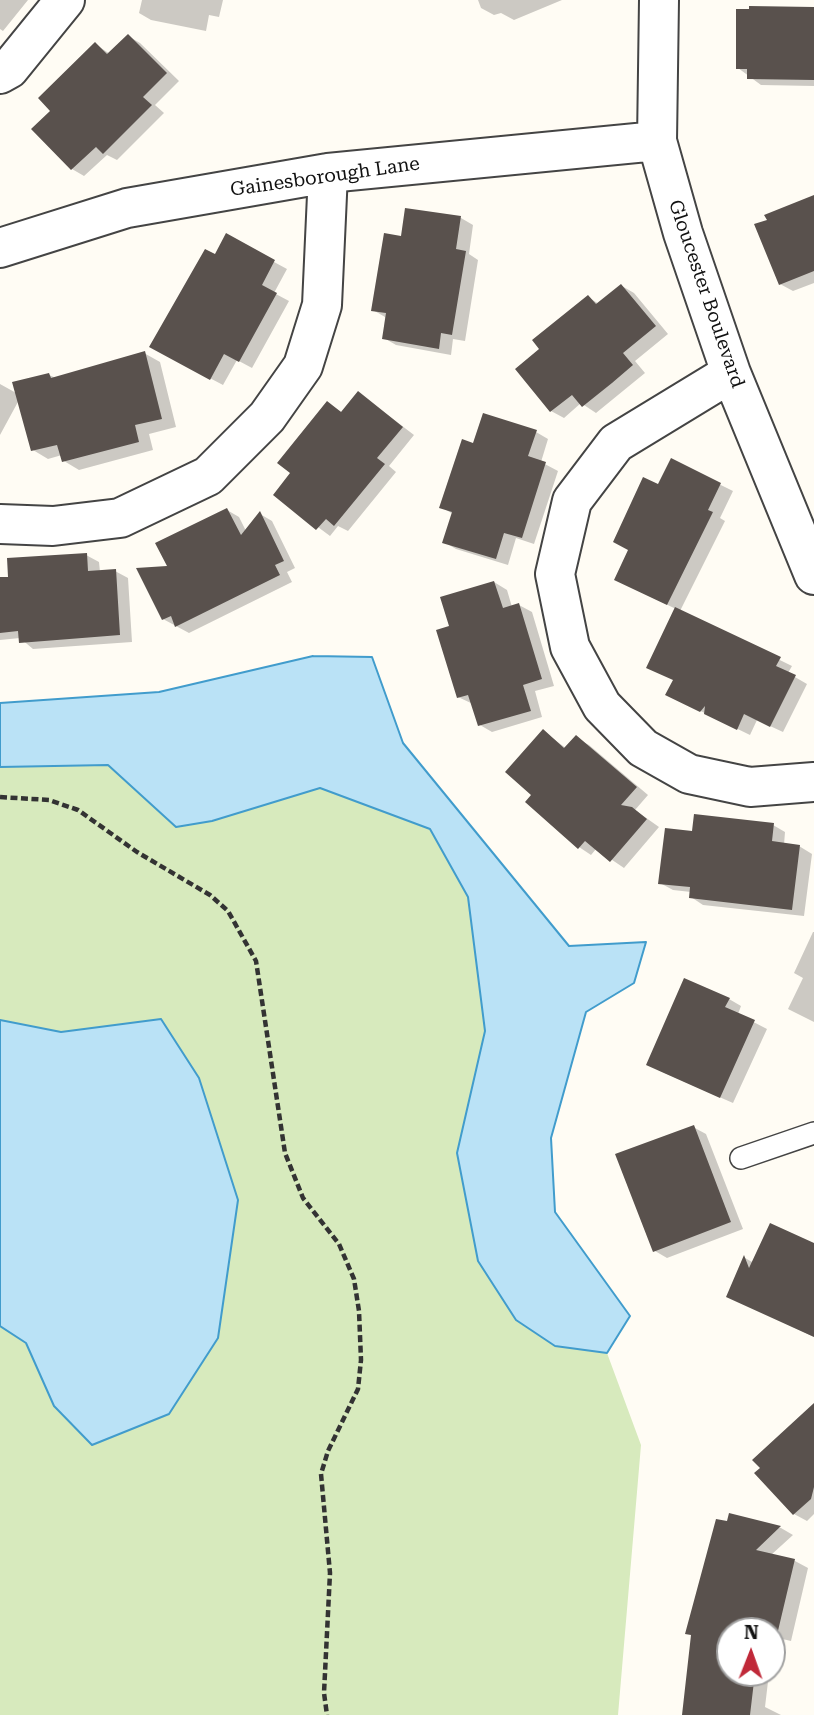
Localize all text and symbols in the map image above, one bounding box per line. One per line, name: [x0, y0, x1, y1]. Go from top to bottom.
street label: Gainesborough Lane: [229, 152, 421, 202]
street label: Gloucester Boulevard: [663, 197, 749, 391]
north arrow: [716, 1617, 786, 1687]
text: N: [744, 1621, 759, 1644]

